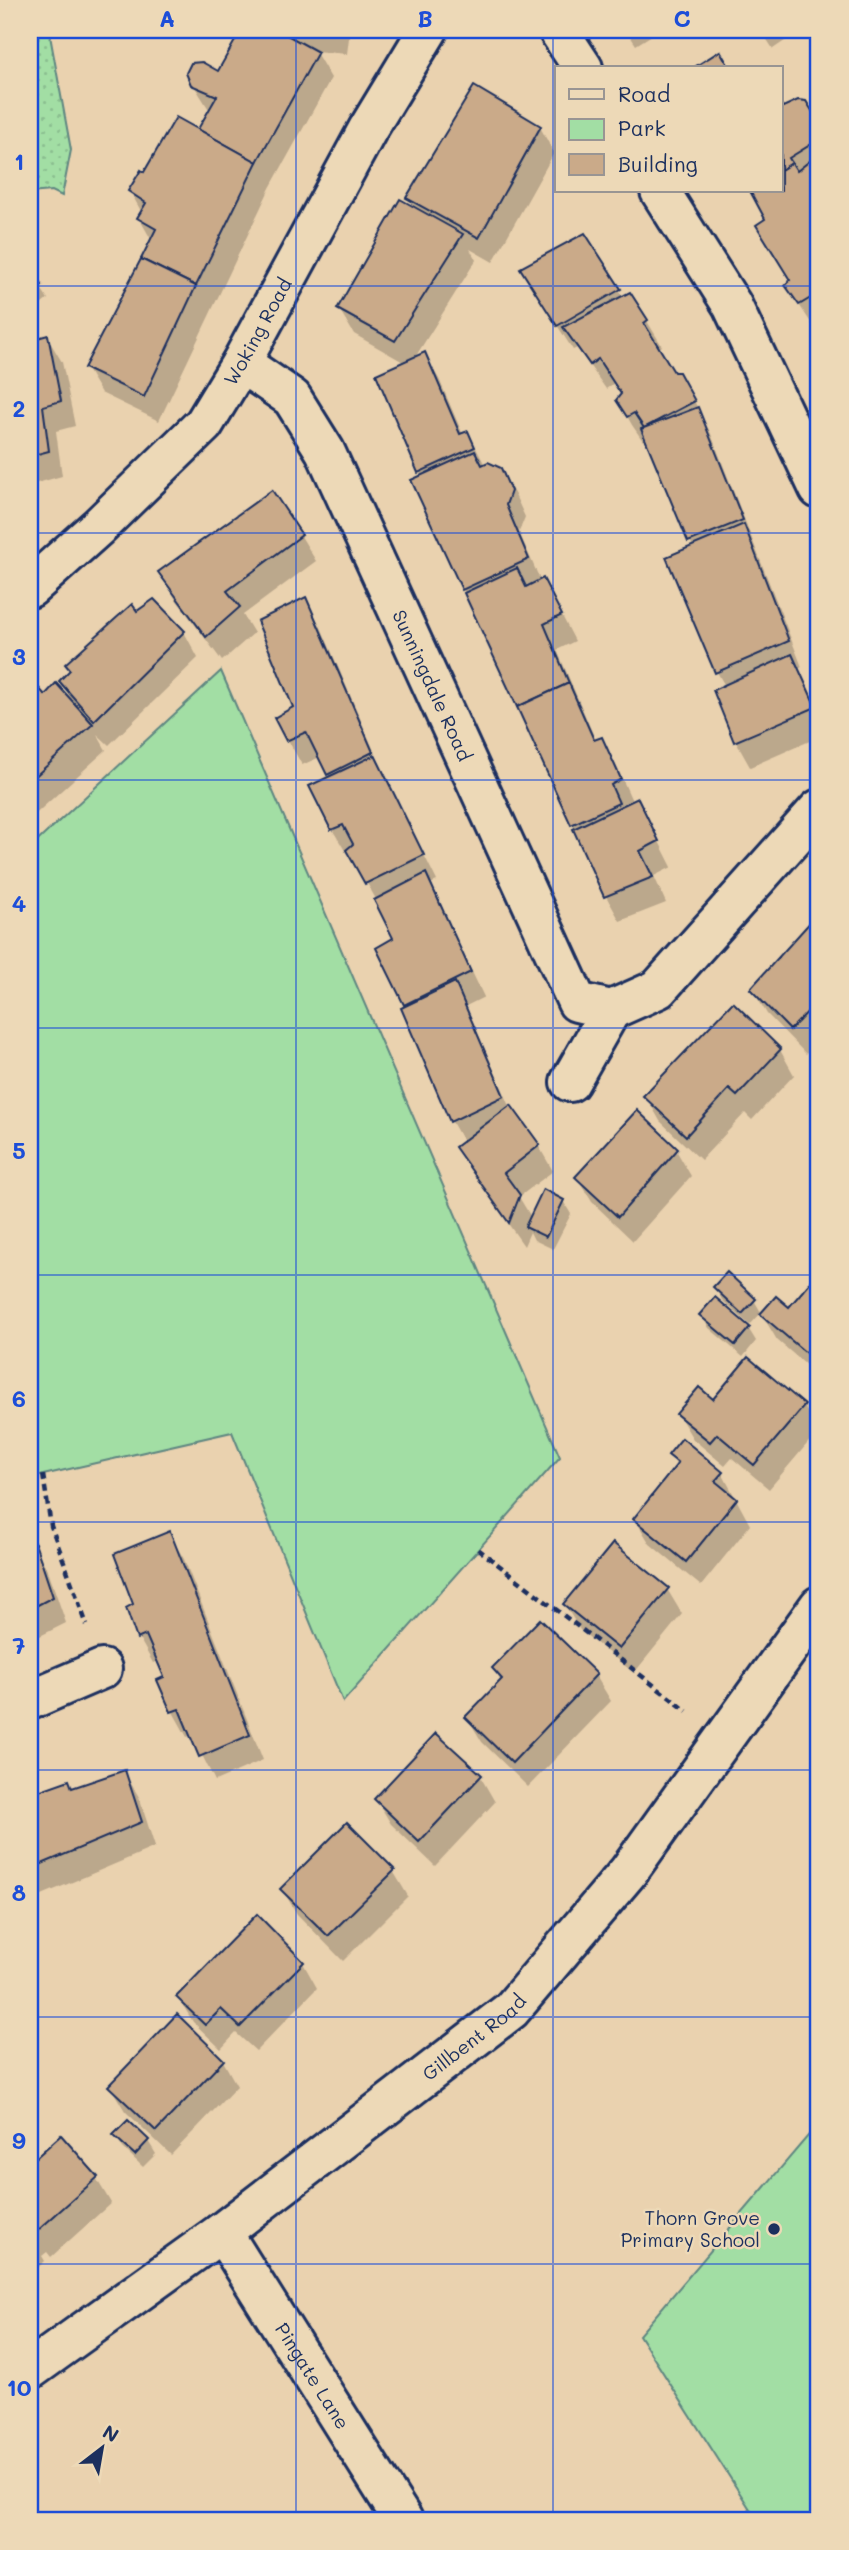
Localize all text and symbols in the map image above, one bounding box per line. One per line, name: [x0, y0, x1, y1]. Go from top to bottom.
text: A: [159, 3, 175, 33]
text: B: [417, 3, 433, 33]
text: C: [673, 3, 691, 33]
legend: [555, 66, 782, 192]
text: Road: [618, 80, 670, 107]
text: Park: [618, 114, 666, 141]
text: 1: [14, 146, 24, 176]
text: Building: [618, 150, 698, 177]
street label: Woking Road: [217, 273, 297, 390]
text: 2: [13, 393, 25, 423]
street label: Sunningdale Road: [387, 606, 478, 765]
text: 3: [12, 641, 26, 671]
text: 4: [12, 888, 26, 918]
text: 5: [12, 1135, 26, 1165]
text: 6: [12, 1383, 26, 1413]
text: 7: [13, 1630, 26, 1660]
text: 8: [12, 1877, 26, 1907]
street label: Gillbent Road: [417, 1989, 531, 2086]
text: 9: [12, 2125, 26, 2155]
place label: Thorn Grove Primary School: [621, 2205, 760, 2252]
marker: Thorn Grove Primary School: [766, 2221, 782, 2237]
street label: Pingate Lane: [270, 2318, 356, 2434]
text: 10: [7, 2372, 32, 2402]
north arrow: [66, 2414, 136, 2484]
text: N: [98, 2419, 124, 2447]

